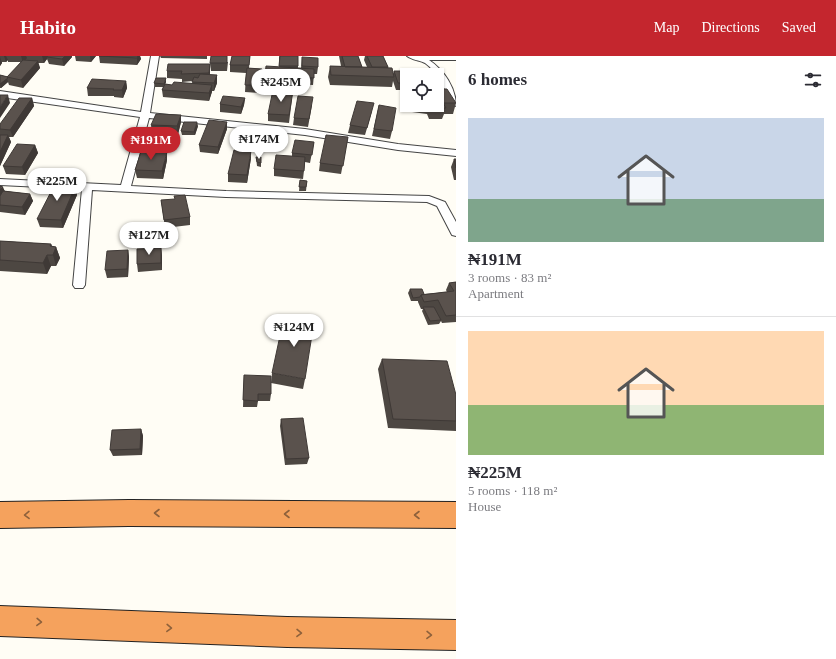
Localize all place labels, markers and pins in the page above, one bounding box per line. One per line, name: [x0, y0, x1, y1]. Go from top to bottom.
pin: ₦245M: [253, 69, 309, 103]
pin: ₦174M: [231, 126, 287, 160]
pin: ₦191M: [123, 127, 179, 161]
pin: ₦225M: [29, 168, 85, 202]
pin: ₦127M: [121, 222, 177, 256]
pin: ₦124M: [266, 314, 322, 348]

